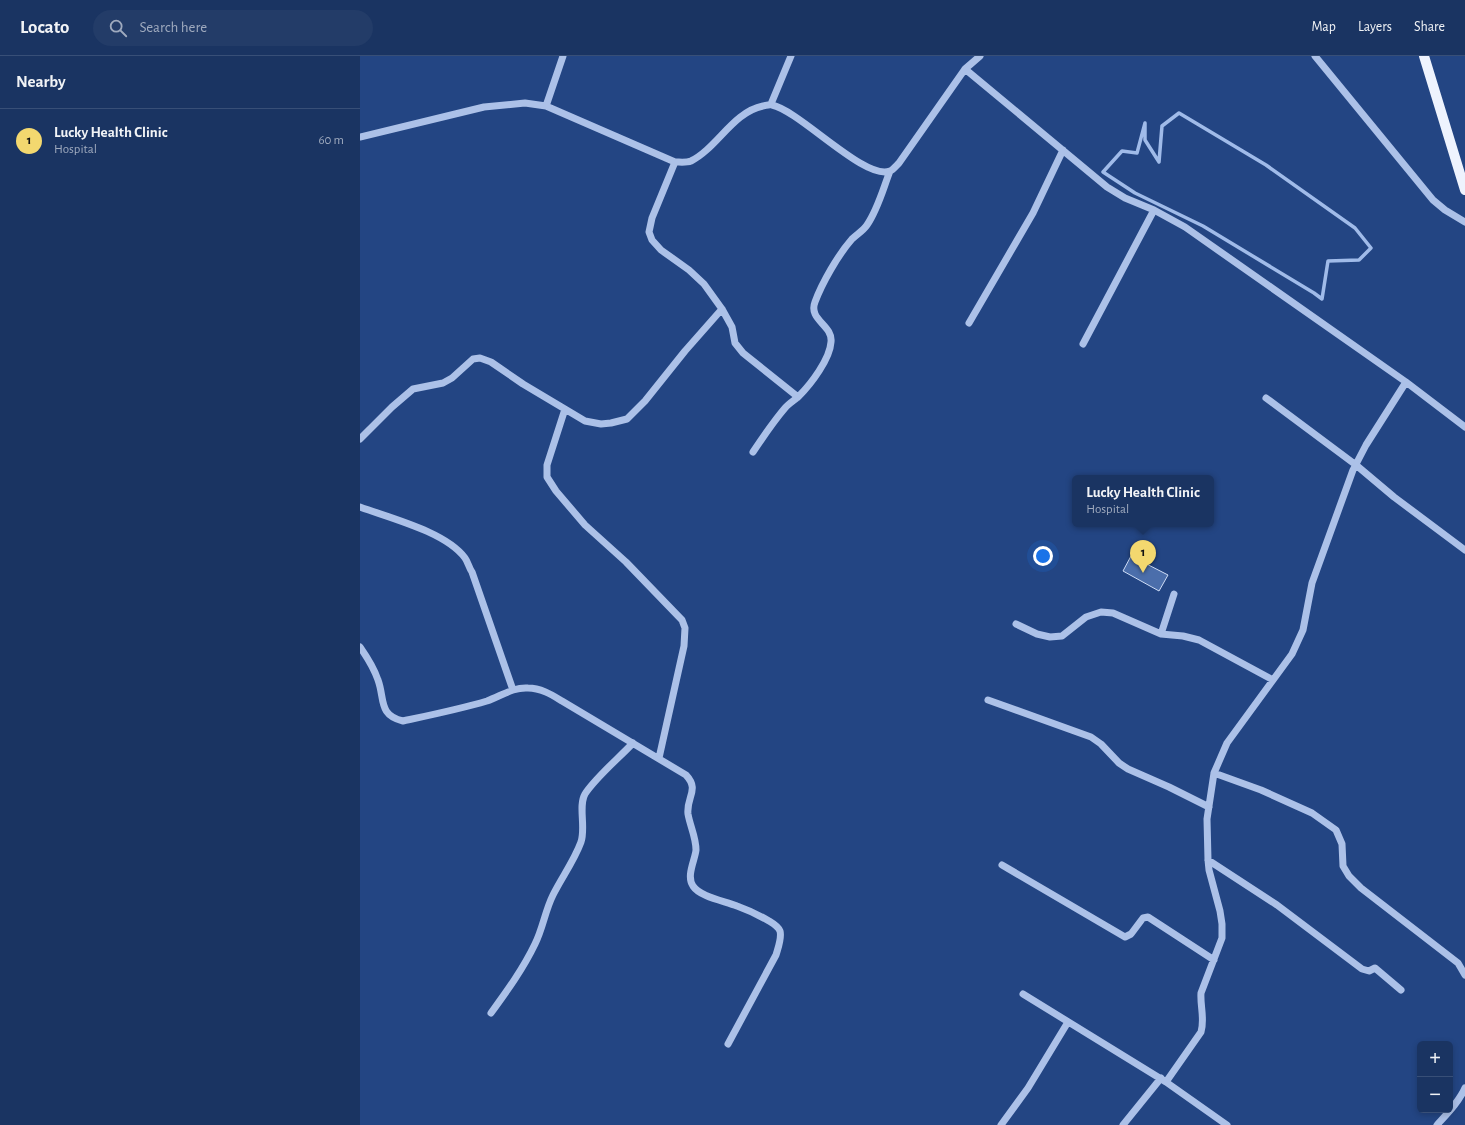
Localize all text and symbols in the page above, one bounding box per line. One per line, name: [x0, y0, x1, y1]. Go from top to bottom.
search box: [93, 10, 373, 46]
icon: search: [107, 17, 129, 39]
text: Locato: [20, 18, 69, 37]
text: Search here: [139, 20, 207, 35]
text: Map: [1311, 20, 1336, 34]
text: Layers: [1358, 20, 1392, 34]
text: Share: [1414, 20, 1445, 34]
text: Nearby: [16, 73, 66, 90]
text: Lucky Health Clinic: [54, 125, 167, 140]
text: 1: [27, 134, 31, 147]
text: 60 m: [318, 134, 344, 147]
text: Hospital: [54, 143, 97, 156]
popup: [1072, 475, 1214, 527]
text: Lucky Health Clinic: [1086, 485, 1200, 500]
text: Hospital: [1086, 503, 1129, 516]
pin: 1: [1130, 540, 1156, 573]
your location: [1033, 546, 1053, 566]
map controls: [1417, 1041, 1453, 1113]
button: +: [1417, 1041, 1453, 1077]
button: −: [1417, 1077, 1453, 1113]

